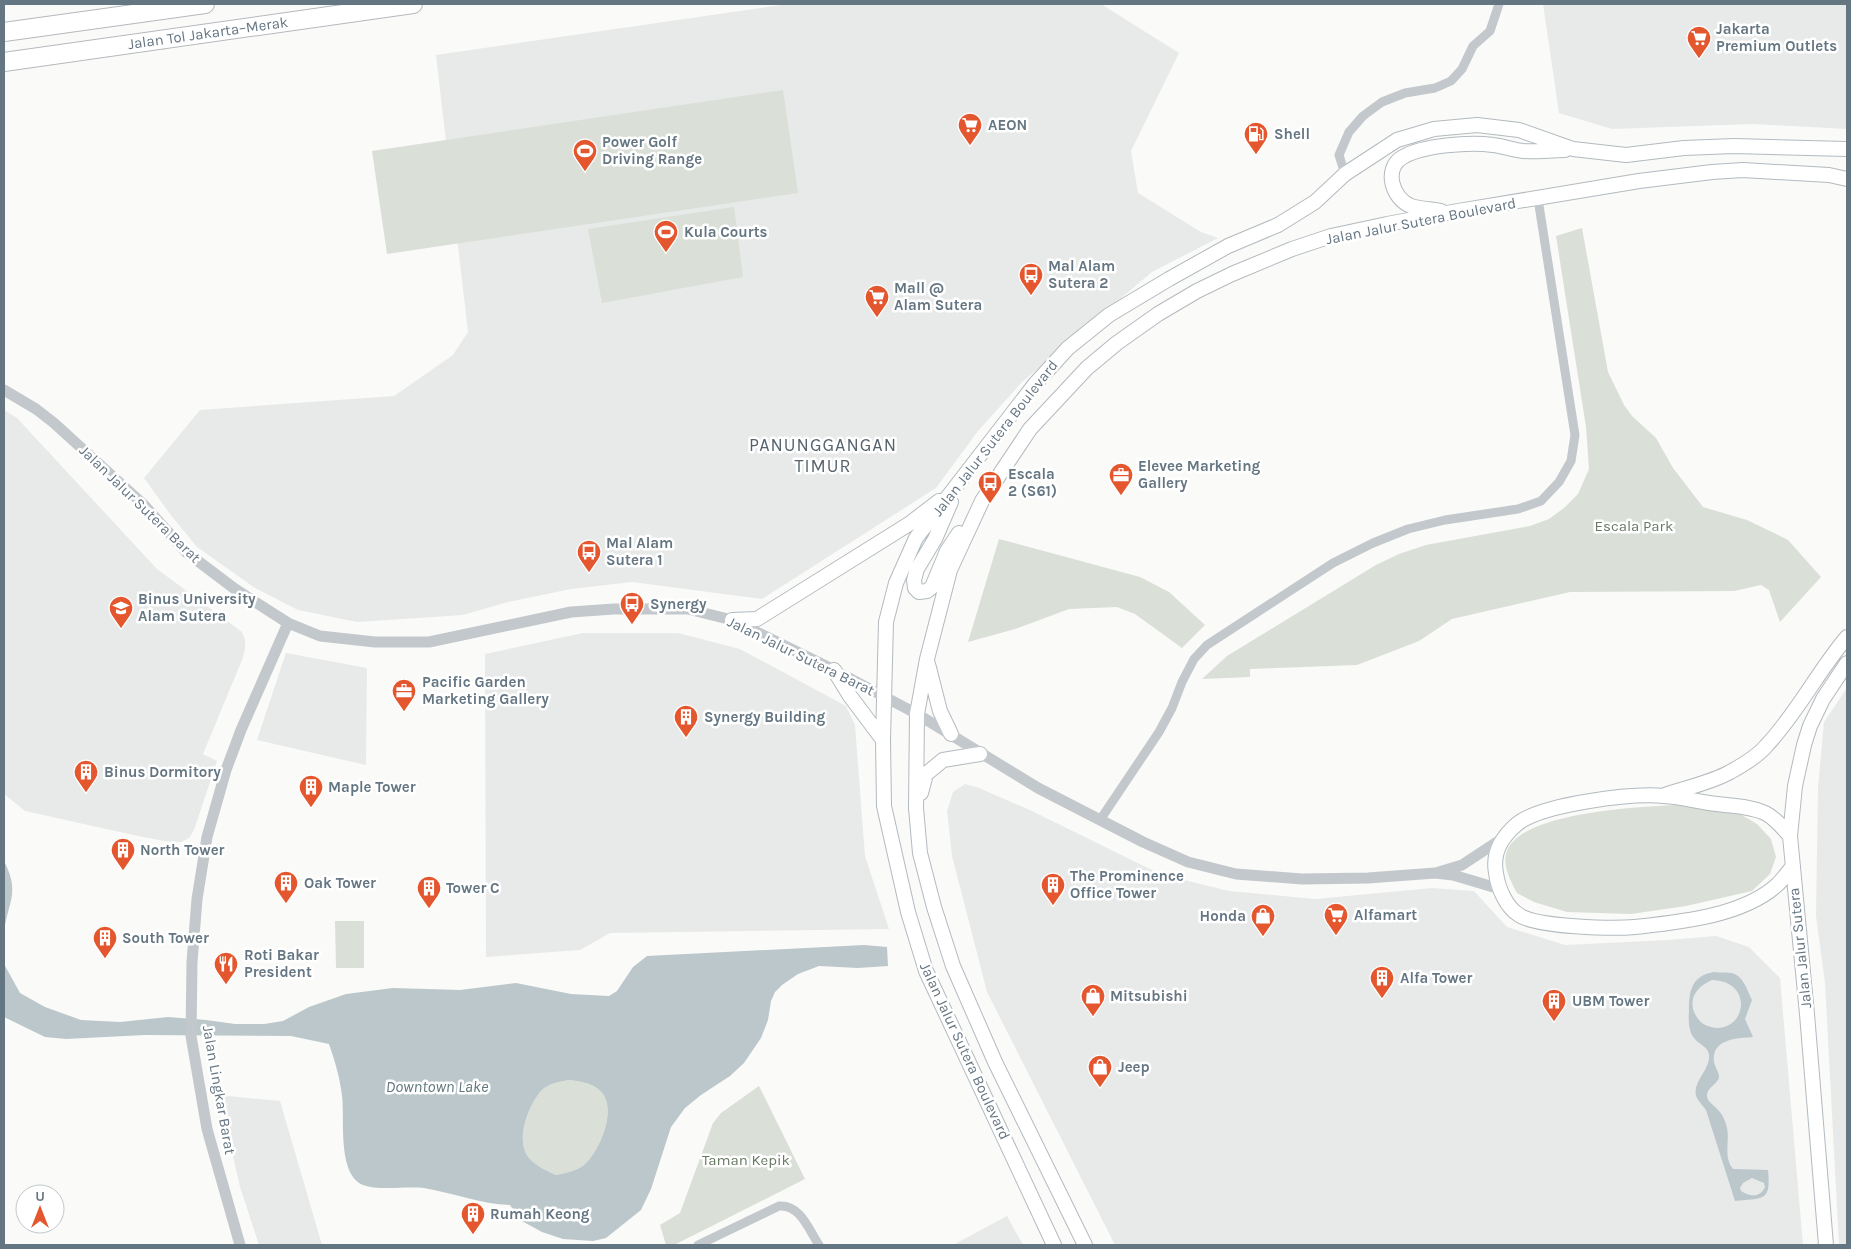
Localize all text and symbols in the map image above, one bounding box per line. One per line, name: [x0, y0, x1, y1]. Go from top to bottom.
street label: Jalan Tol Jakarta–Merak: [127, 13, 289, 53]
place label: Jakarta Premium Outlets: [1716, 20, 1837, 55]
supermarket icon: Jakarta Premium Outlets: [1686, 25, 1712, 59]
supermarket icon: AEON: [957, 112, 983, 146]
place label: AEON: [988, 116, 1027, 134]
fuel station icon: Shell: [1243, 121, 1269, 155]
place label: Shell: [1274, 125, 1310, 143]
place label: Power Golf Driving Range: [602, 133, 702, 168]
sports icon: Power Golf Driving Range: [572, 138, 598, 172]
street label: Jalan Jalur Sutera Boulevard: [1324, 194, 1518, 248]
sports icon: Kula Courts: [653, 219, 679, 253]
place label: Kula Courts: [684, 223, 768, 241]
place label: Mal Alam Sutera 2: [1048, 257, 1115, 292]
bus stop icon: Mal Alam Sutera 2: [1018, 262, 1044, 296]
place label: Mall @ Alam Sutera: [894, 279, 982, 314]
supermarket icon: Mall @ Alam Sutera: [864, 284, 890, 318]
street label: Jalan Jalur Sutera Boulevard: [928, 356, 1062, 520]
district label: PANUNGGANGAN TIMUR: [749, 434, 897, 477]
street label: Jalan Jalur Sutera Barat: [76, 441, 205, 567]
place label: Elevee Marketing Gallery: [1138, 457, 1261, 492]
office icon: Elevee Marketing Gallery: [1108, 462, 1134, 496]
place label: Escala 2 (S61): [1008, 465, 1057, 500]
bus stop icon: Escala 2 (S61): [977, 470, 1003, 504]
park label: Escala Park: [1595, 517, 1673, 535]
place label: Mal Alam Sutera 1: [606, 534, 673, 569]
bus stop icon: Mal Alam Sutera 1: [576, 539, 602, 573]
place label: Binus University Alam Sutera: [138, 590, 256, 625]
bus stop icon: Synergy: [619, 591, 645, 625]
school or university icon: Binus University Alam Sutera: [108, 595, 134, 629]
place label: Synergy: [650, 595, 707, 613]
street label: Jalan Jalur Sutera Barat: [724, 612, 878, 700]
place label: Pacific Garden Marketing Gallery: [422, 673, 549, 708]
office icon: Pacific Garden Marketing Gallery: [391, 678, 417, 712]
building icon: Synergy Building: [673, 704, 699, 738]
place label: Synergy Building: [704, 708, 825, 726]
building icon: Binus Dormitory: [73, 759, 99, 793]
place label: Binus Dormitory: [104, 763, 221, 781]
building icon: Maple Tower: [298, 774, 324, 808]
place label: Maple Tower: [328, 778, 416, 796]
building icon: North Tower: [110, 837, 136, 871]
place label: North Tower: [140, 841, 225, 859]
place label: The Prominence Office Tower: [1070, 867, 1184, 902]
building icon: Oak Tower: [273, 870, 299, 904]
building icon: The Prominence Office Tower: [1040, 872, 1066, 906]
place label: Oak Tower: [304, 874, 376, 892]
building icon: Tower C: [416, 875, 442, 909]
place label: Tower C: [446, 879, 500, 897]
street label: Jalan Jalur Sutera: [1785, 887, 1815, 1009]
supermarket icon: Alfamart: [1323, 902, 1349, 936]
shop icon: Honda: [1250, 903, 1276, 937]
place label: Alfamart: [1354, 906, 1417, 924]
place label: Honda: [1200, 907, 1246, 925]
building icon: South Tower: [92, 925, 118, 959]
place label: South Tower: [122, 929, 209, 947]
place label: Roti Bakar President: [244, 946, 319, 981]
restaurant icon: Roti Bakar President: [213, 951, 239, 985]
street label: Jalan Jalur Sutera Boulevard: [916, 960, 1014, 1142]
building icon: Alfa Tower: [1369, 965, 1395, 999]
place label: Alfa Tower: [1400, 969, 1472, 987]
shop icon: Mitsubishi: [1080, 983, 1106, 1017]
place label: Mitsubishi: [1110, 987, 1188, 1005]
building icon: UBM Tower: [1541, 988, 1567, 1022]
place label: UBM Tower: [1572, 992, 1649, 1010]
street label: Jalan Lingkar Barat: [199, 1024, 239, 1156]
shop icon: Jeep: [1087, 1054, 1113, 1088]
place label: Jeep: [1118, 1058, 1150, 1076]
water label: Downtown Lake: [386, 1077, 489, 1096]
park label: Taman Kepik: [702, 1151, 790, 1169]
north arrow: [15, 1184, 65, 1234]
text: U: [35, 1188, 45, 1205]
building icon: Rumah Keong: [460, 1201, 486, 1235]
place label: Rumah Keong: [490, 1205, 590, 1223]

